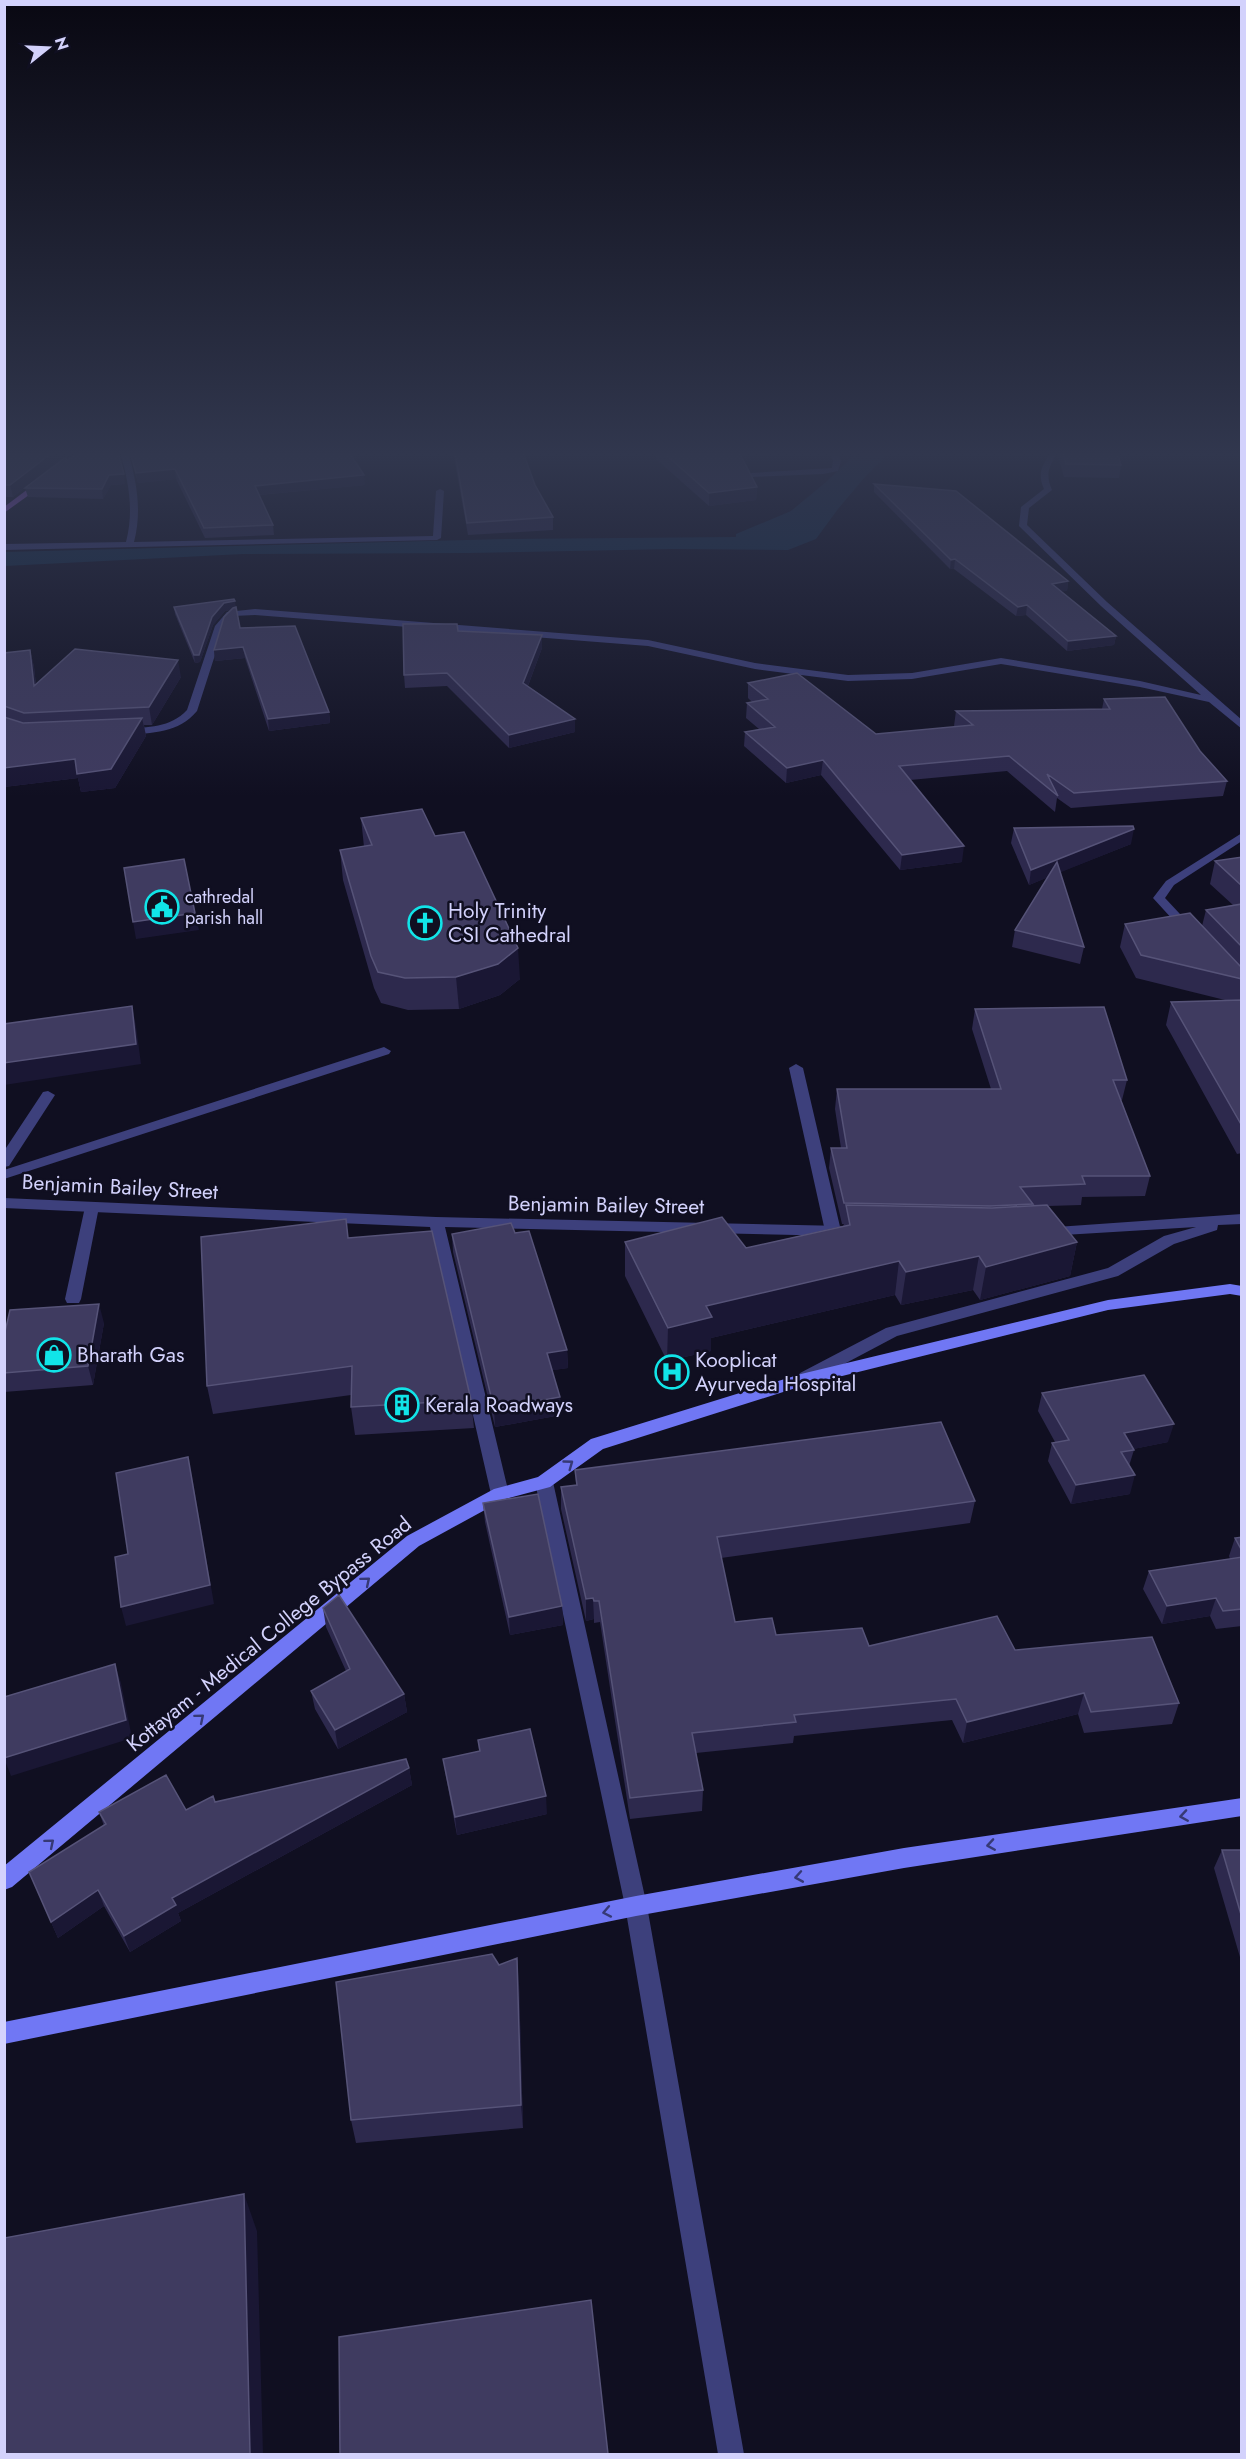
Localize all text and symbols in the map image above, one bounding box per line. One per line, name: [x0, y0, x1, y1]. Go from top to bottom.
north arrow: [18, 18, 78, 78]
text: N: [49, 34, 75, 53]
place label: cathredal parish hall: [185, 884, 263, 931]
public building icon: cathredal parish hall: [144, 889, 180, 925]
place label: Holy Trinity CSI Cathedral: [448, 896, 571, 950]
church icon: Holy Trinity CSI Cathedral: [407, 905, 443, 941]
street label: Benjamin Bailey Street: [21, 1167, 219, 1207]
street label: Benjamin Bailey Street: [508, 1188, 704, 1222]
shop icon: Bharath Gas: [36, 1337, 72, 1373]
place label: Bharath Gas: [77, 1340, 184, 1370]
place label: Kooplicat Ayurveda Hospital: [695, 1345, 856, 1399]
hospital icon: Kooplicat Ayurveda Hospital: [654, 1354, 690, 1390]
building icon: Kerala Roadways: [384, 1387, 420, 1423]
place label: Kerala Roadways: [425, 1390, 573, 1420]
one-way arrow: [563, 1460, 574, 1471]
street label: Kottayam - Medical College Bypass Road: [120, 1509, 418, 1759]
one-way arrow: [359, 1577, 370, 1588]
one-way arrow: [193, 1715, 204, 1726]
one-way arrow: [1179, 1809, 1188, 1821]
one-way arrow: [43, 1839, 54, 1850]
one-way arrow: [986, 1839, 996, 1851]
one-way arrow: [794, 1870, 804, 1883]
one-way arrow: [602, 1905, 612, 1918]

